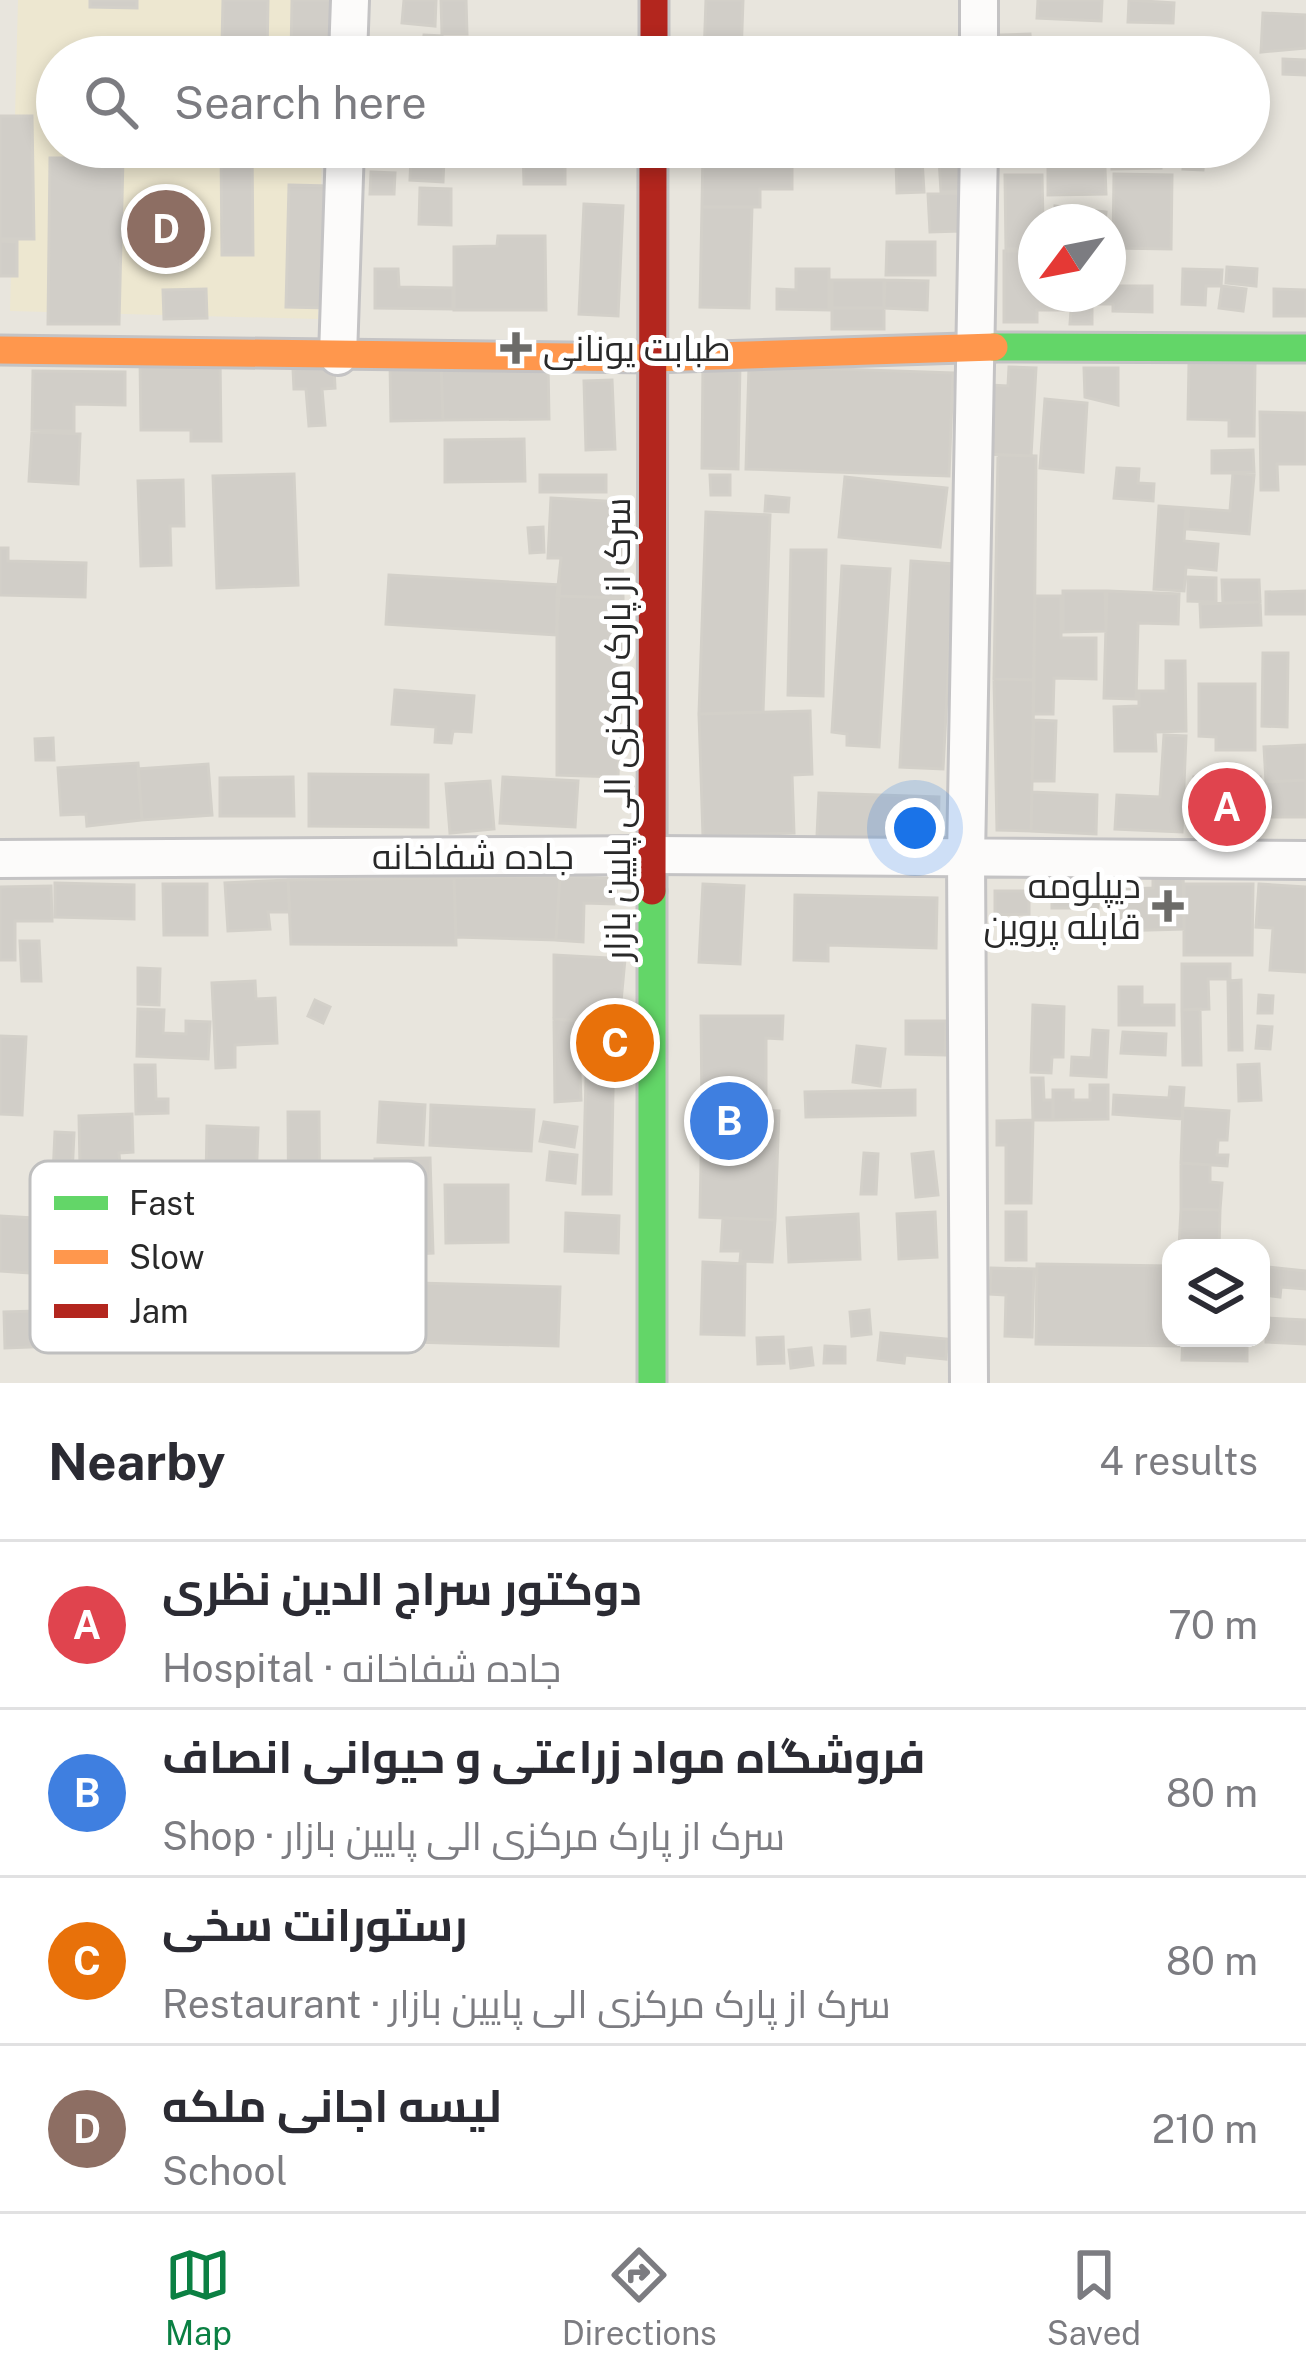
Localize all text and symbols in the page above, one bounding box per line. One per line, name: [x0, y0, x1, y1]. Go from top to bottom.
search box: [36, 36, 1270, 168]
icon: search: [78, 69, 144, 135]
text: Search here: [174, 76, 427, 129]
pin: D: [127, 184, 205, 274]
north arrow: [1018, 204, 1126, 312]
place label: طبابت یونانی: [543, 327, 731, 370]
marker: طبابت یونانی: [500, 332, 532, 364]
street label: سرک از پارک مرکزی الی پایین بازار: [596, 497, 641, 963]
pin: A: [1188, 762, 1266, 852]
your location: [885, 798, 945, 858]
street label: جاده شفاخانه: [372, 835, 574, 877]
place label: دیپلومه قابله پروین: [984, 864, 1141, 950]
marker: دیپلومه قابله پروین: [1152, 890, 1184, 922]
pin: C: [576, 998, 654, 1088]
pin: B: [690, 1076, 768, 1166]
legend: [30, 1161, 426, 1353]
text: Fast: [129, 1184, 196, 1222]
text: Slow: [129, 1238, 204, 1276]
map controls: [1162, 1239, 1270, 1347]
button: layers: [1162, 1239, 1270, 1347]
text: Jam: [129, 1292, 189, 1330]
text: Nearby: [48, 1432, 225, 1491]
text: 4 results: [1099, 1438, 1258, 1484]
text: دوکتور سراج الدین نظری: [162, 1562, 642, 1615]
text: A: [73, 1602, 101, 1648]
text: 70 m: [1168, 1602, 1258, 1648]
text: Hospital · جاده شفاخانه: [162, 1645, 561, 1691]
text: فروشگاه مواد زراعتی و حیوانی انصاف: [162, 1730, 925, 1783]
text: B: [74, 1770, 100, 1816]
text: 80 m: [1166, 1770, 1258, 1816]
text: Shop · سرک از پارک مرکزی الی پایین بازار: [162, 1813, 785, 1859]
text: رستورانت سخی: [162, 1898, 468, 1951]
text: C: [73, 1938, 101, 1984]
text: 80 m: [1166, 1938, 1258, 1984]
text: Restaurant · سرک از پارک مرکزی الی پایین بازار: [162, 1981, 891, 2027]
text: لیسه اجانی ملکه: [162, 2079, 502, 2132]
text: D: [73, 2106, 101, 2152]
text: 210 m: [1152, 2106, 1258, 2152]
text: School: [162, 2148, 287, 2194]
tab: Map: [165, 2242, 232, 2352]
tab: Directions: [562, 2242, 717, 2352]
tab: Saved: [1047, 2242, 1141, 2352]

